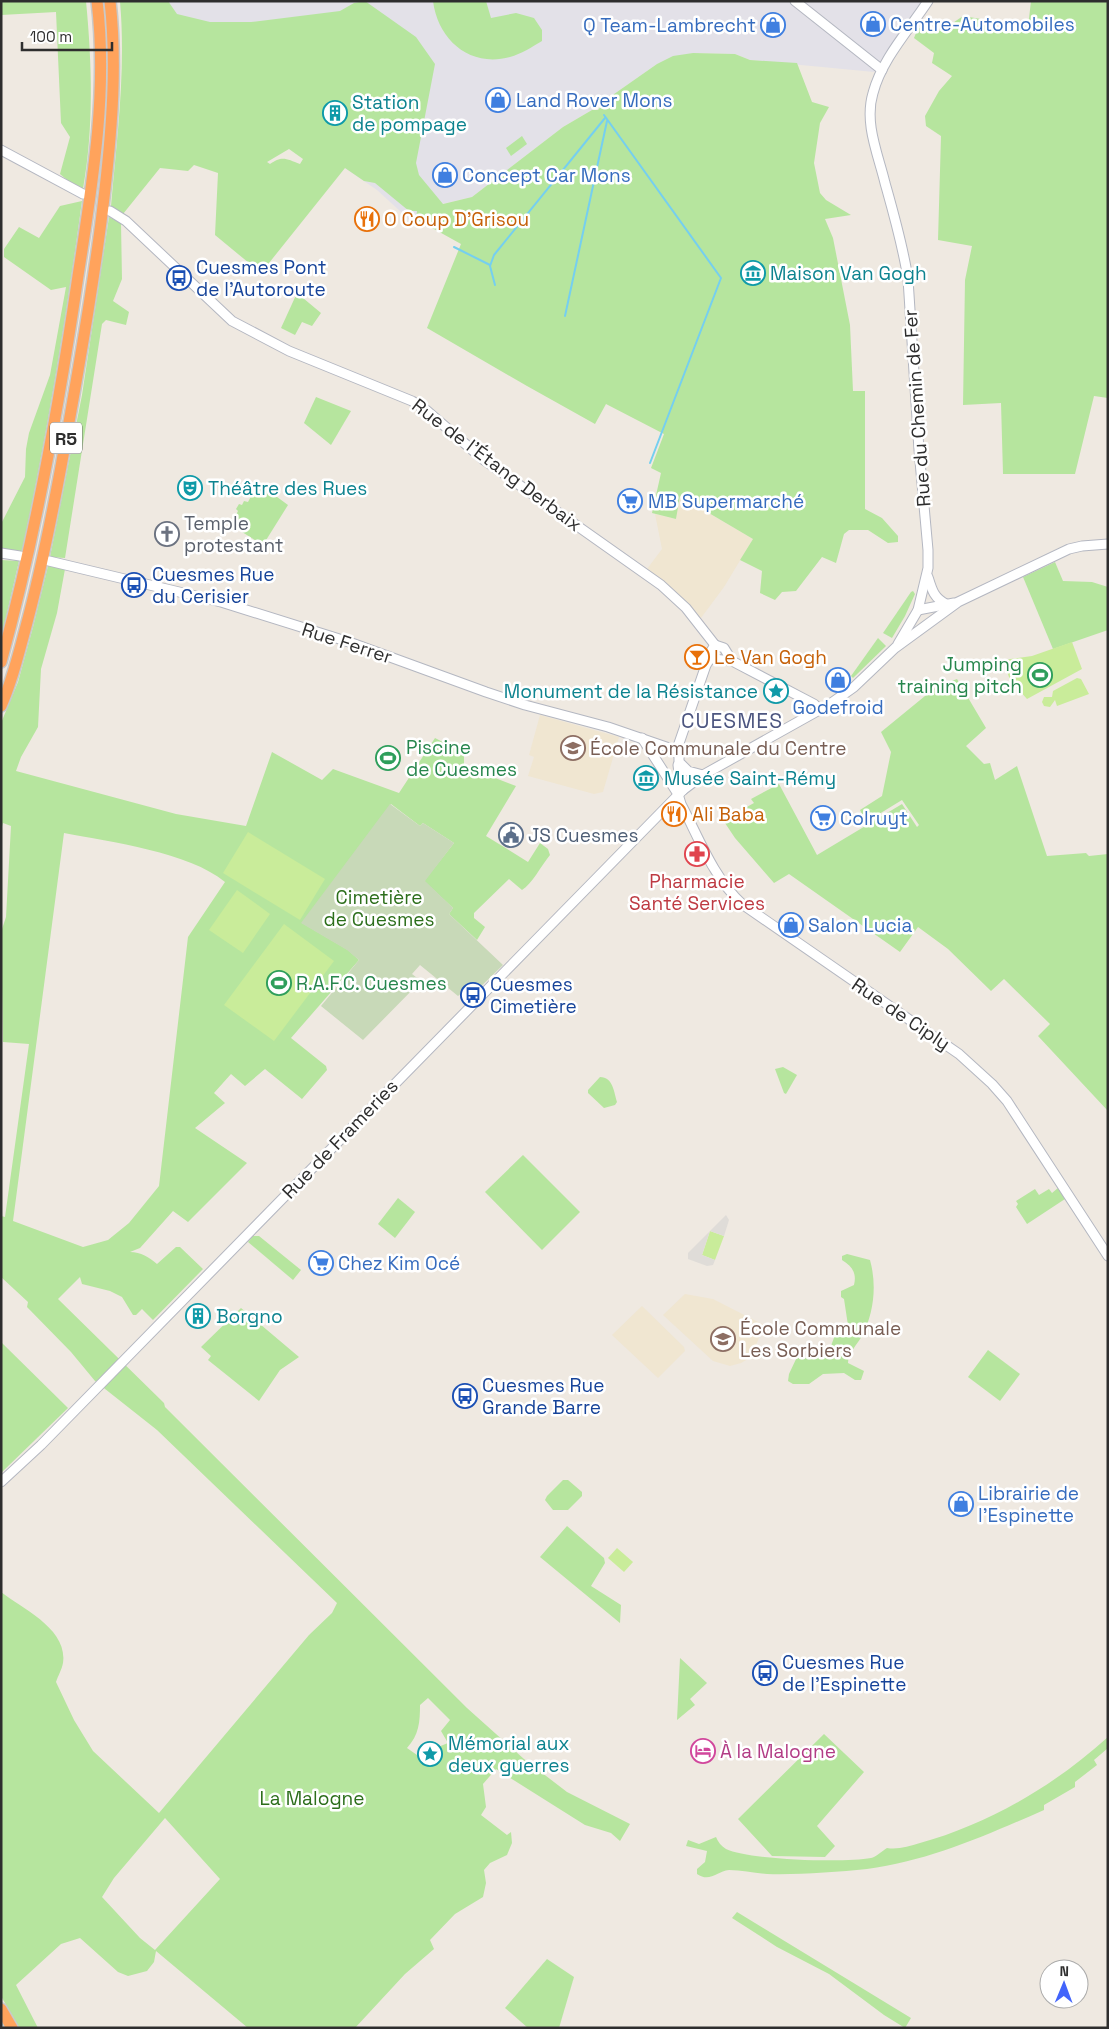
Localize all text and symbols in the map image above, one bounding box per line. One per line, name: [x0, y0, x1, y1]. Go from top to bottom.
shop icon: Centre-Automobiles: [860, 11, 886, 37]
shop icon: Q Team-Lambrecht: [760, 12, 786, 38]
place label: Centre-Automobiles: [890, 12, 1075, 37]
place label: Q Team-Lambrecht: [583, 13, 756, 38]
scale bar: [22, 20, 112, 52]
text: 100 m: [30, 27, 72, 46]
shop icon: Land Rover Mons: [485, 87, 511, 113]
place label: Land Rover Mons: [516, 88, 672, 113]
place label: Station de pompage: [352, 90, 467, 137]
building icon: Station de pompage: [322, 100, 348, 126]
shop icon: Concept Car Mons: [432, 162, 458, 188]
place label: Concept Car Mons: [462, 163, 631, 188]
restaurant icon: O Coup D'Grisou: [354, 206, 380, 232]
place label: O Coup D'Grisou: [384, 207, 529, 232]
place label: Cuesmes Pont de l'Autoroute: [196, 255, 327, 302]
museum icon: Maison Van Gogh: [740, 260, 766, 286]
place label: Maison Van Gogh: [770, 261, 927, 286]
bus stop icon: Cuesmes Pont de l'Autoroute: [166, 265, 192, 291]
street label: Rue du Chemin de Fer: [898, 308, 936, 508]
street label: Rue de l'Étang Derbaix: [407, 393, 587, 537]
road number: R5: [50, 422, 82, 453]
theatre icon: Théâtre des Rues: [177, 475, 203, 501]
place label: Théâtre des Rues: [208, 476, 367, 501]
supermarket icon: MB Supermarché: [617, 488, 643, 514]
place label: MB Supermarché: [648, 489, 804, 514]
place label: Temple protestant: [184, 511, 284, 558]
church icon: Temple protestant: [154, 521, 180, 547]
place label: Cuesmes Rue du Cerisier: [152, 562, 274, 609]
bus stop icon: Cuesmes Rue du Cerisier: [121, 572, 147, 598]
street label: Rue Ferrer: [299, 617, 395, 669]
bar icon: Le Van Gogh: [684, 644, 710, 670]
place label: Le Van Gogh: [714, 645, 827, 670]
place label: Jumping training pitch: [898, 652, 1022, 699]
sports icon: Jumping training pitch: [1027, 662, 1053, 688]
shop icon: Godefroid: [825, 667, 851, 693]
place icon: Monument de la Résistance: [763, 678, 789, 704]
place label: Monument de la Résistance: [504, 679, 758, 704]
place label: Godefroid: [792, 695, 884, 720]
district label: CUESMES: [681, 707, 783, 734]
place label: Piscine de Cuesmes: [406, 735, 517, 782]
school or university icon: École Communale du Centre: [560, 735, 586, 761]
place label: École Communale du Centre: [590, 736, 846, 761]
sports icon: Piscine de Cuesmes: [375, 745, 401, 771]
museum icon: Musée Saint-Rémy: [633, 765, 659, 791]
place label: Musée Saint-Rémy: [664, 766, 836, 791]
restaurant icon: Ali Baba: [661, 801, 687, 827]
place label: Ali Baba: [692, 802, 765, 827]
supermarket icon: Colruyt: [810, 805, 836, 831]
place label: Colruyt: [840, 806, 908, 831]
public building icon: JS Cuesmes: [498, 822, 524, 848]
place label: JS Cuesmes: [528, 823, 639, 848]
pharmacy icon: Pharmacie Santé Services: [684, 841, 710, 867]
place label: Pharmacie Santé Services: [629, 869, 765, 916]
park label: Cimetière de Cuesmes: [323, 885, 435, 932]
shop icon: Salon Lucia: [778, 912, 804, 938]
place label: Salon Lucia: [808, 913, 912, 938]
sports icon: R.A.F.C. Cuesmes: [266, 970, 292, 996]
place label: R.A.F.C. Cuesmes: [296, 971, 447, 996]
place label: Cuesmes Cimetière: [490, 972, 577, 1019]
street label: Rue de Ciply: [847, 972, 955, 1056]
bus stop icon: Cuesmes Cimetière: [460, 982, 486, 1008]
street label: Rue de Frameries: [277, 1074, 403, 1204]
supermarket icon: Chez Kim Océ: [308, 1250, 334, 1276]
place label: Chez Kim Océ: [338, 1251, 460, 1276]
building icon: Borgno: [185, 1303, 211, 1329]
place label: Borgno: [216, 1304, 283, 1329]
place label: École Communale Les Sorbiers: [740, 1316, 901, 1363]
school or university icon: École Communale Les Sorbiers: [710, 1326, 736, 1352]
place label: Cuesmes Rue Grande Barre: [482, 1373, 604, 1420]
bus stop icon: Cuesmes Rue Grande Barre: [452, 1383, 478, 1409]
place label: Librairie de l'Espinette: [978, 1481, 1079, 1528]
shop icon: Librairie de l'Espinette: [948, 1491, 974, 1517]
place label: Cuesmes Rue de l'Espinette: [782, 1650, 906, 1697]
bus stop icon: Cuesmes Rue de l'Espinette: [752, 1660, 778, 1686]
place label: Mémorial aux deux guerres: [448, 1731, 570, 1778]
hotel icon: À la Malogne: [690, 1738, 716, 1764]
place label: À la Malogne: [720, 1739, 836, 1764]
place icon: Mémorial aux deux guerres: [417, 1741, 443, 1767]
park label: La Malogne: [259, 1786, 365, 1811]
north arrow: [1039, 1959, 1089, 2009]
text: N: [1059, 1962, 1069, 1980]

